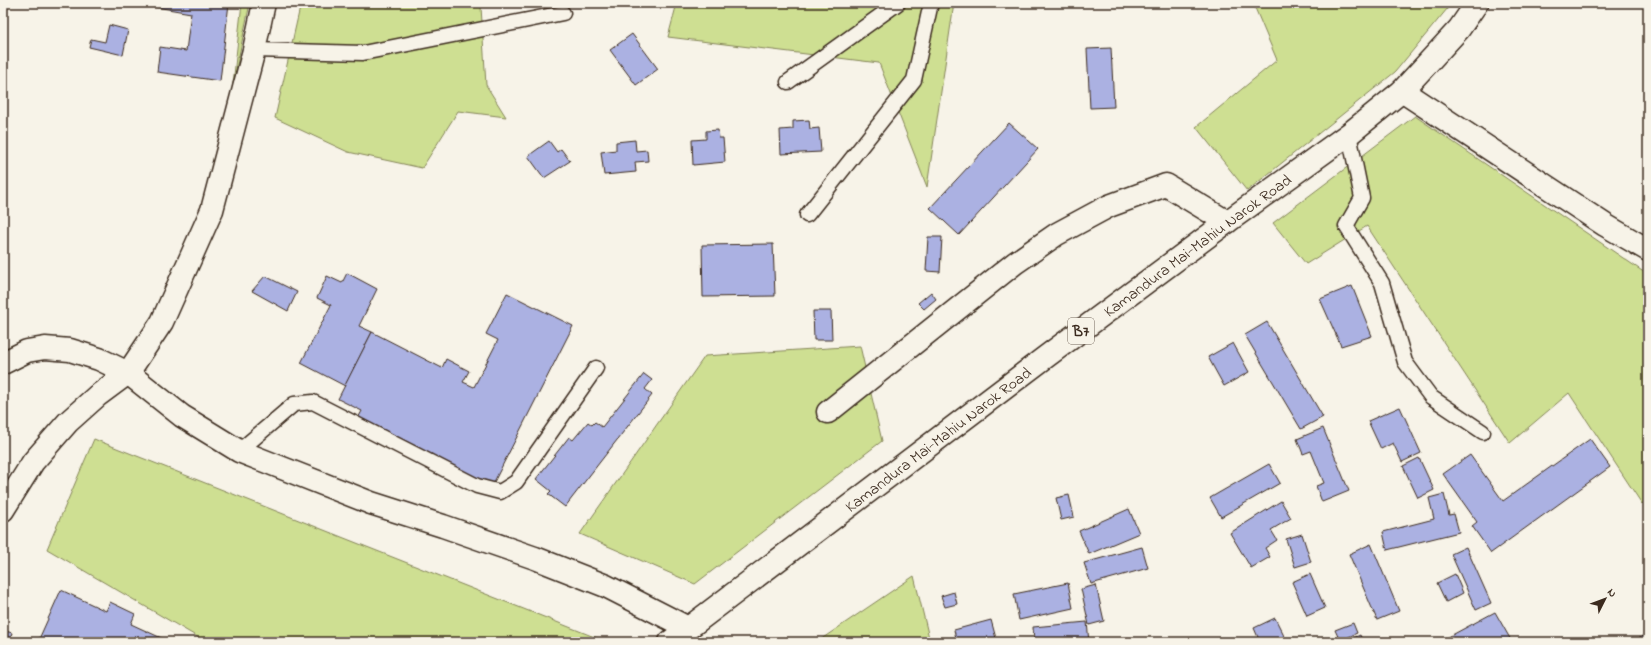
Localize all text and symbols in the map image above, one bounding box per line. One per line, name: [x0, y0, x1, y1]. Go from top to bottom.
street label: Kamandura Mai-Mahiu Narok Road: [1099, 169, 1297, 324]
road number: B7: [1068, 318, 1094, 344]
street label: Kamandura Mai-Mahiu Narok Road: [841, 362, 1037, 519]
north arrow: [1585, 579, 1625, 619]
text: N: [1603, 585, 1620, 601]

